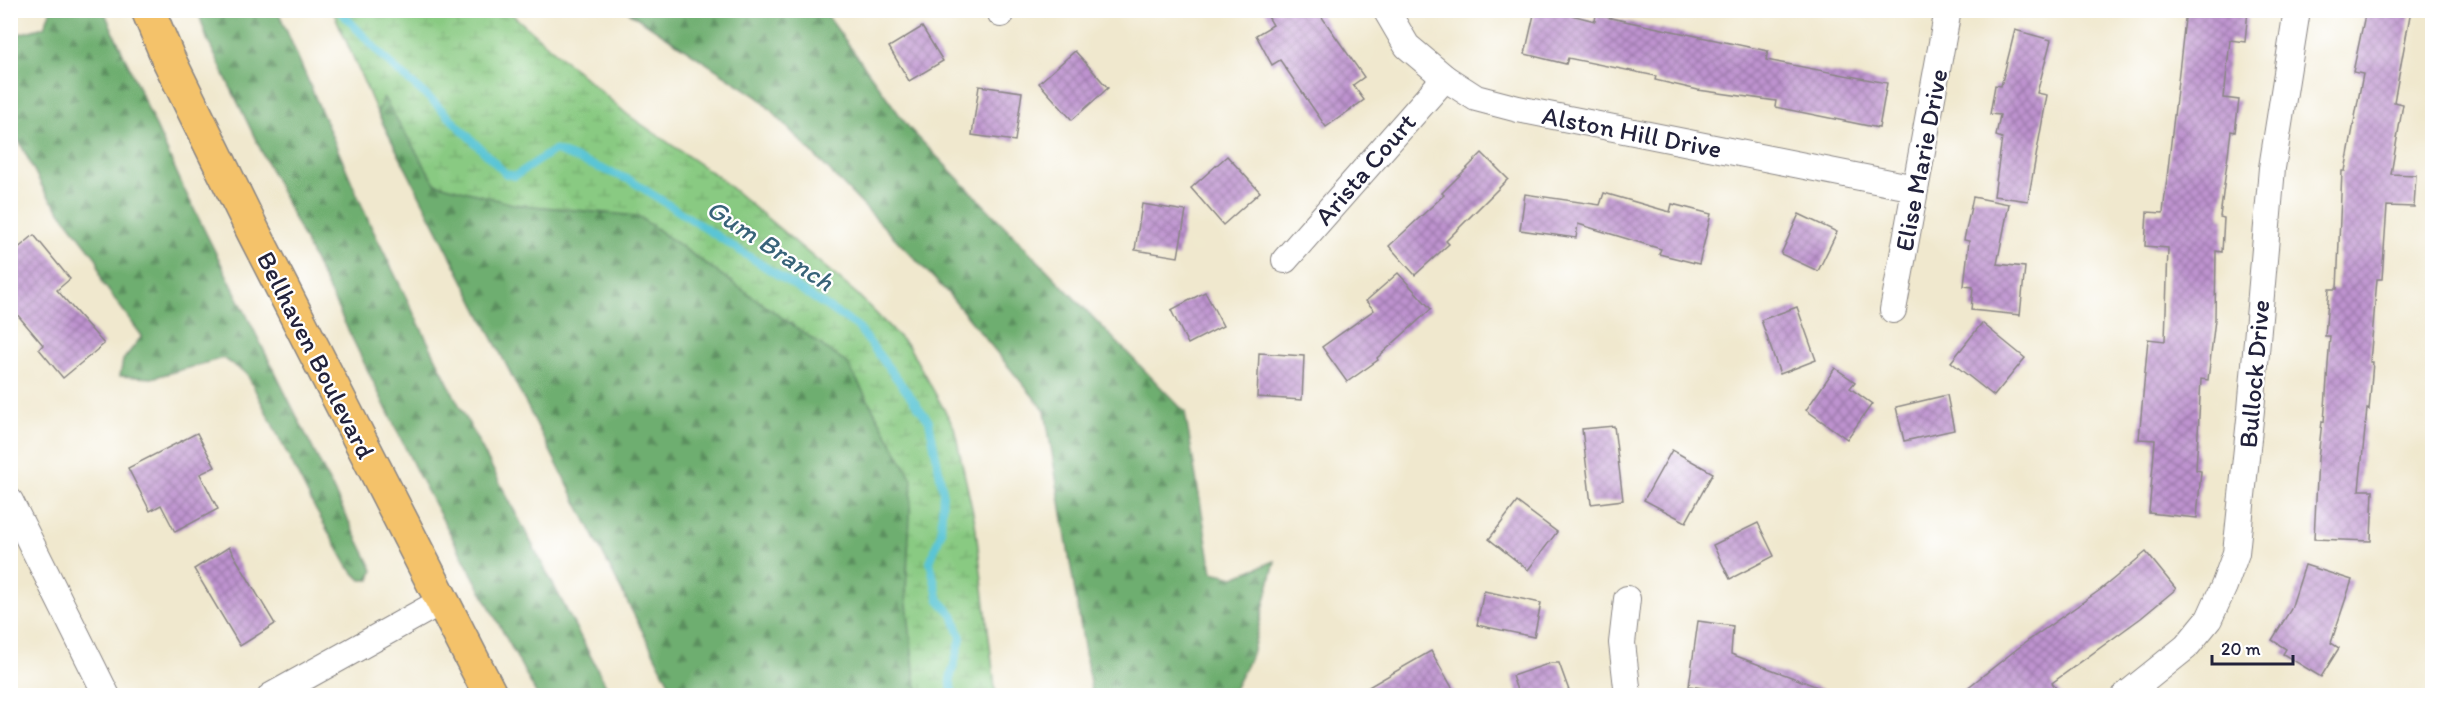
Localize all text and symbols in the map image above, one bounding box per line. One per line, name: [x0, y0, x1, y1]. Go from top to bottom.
street label: Elise Marie Drive: [1888, 66, 1954, 254]
street label: Alston Hill Drive: [1540, 99, 1724, 165]
street label: Arista Court: [1308, 106, 1423, 232]
water label: Gum Branch: [701, 191, 840, 298]
street label: Bellhaven Boulevard: [250, 246, 382, 464]
street label: Bullock Drive: [2232, 299, 2276, 449]
scale bar: [2212, 628, 2293, 666]
text: 20 m: [2221, 638, 2261, 660]

